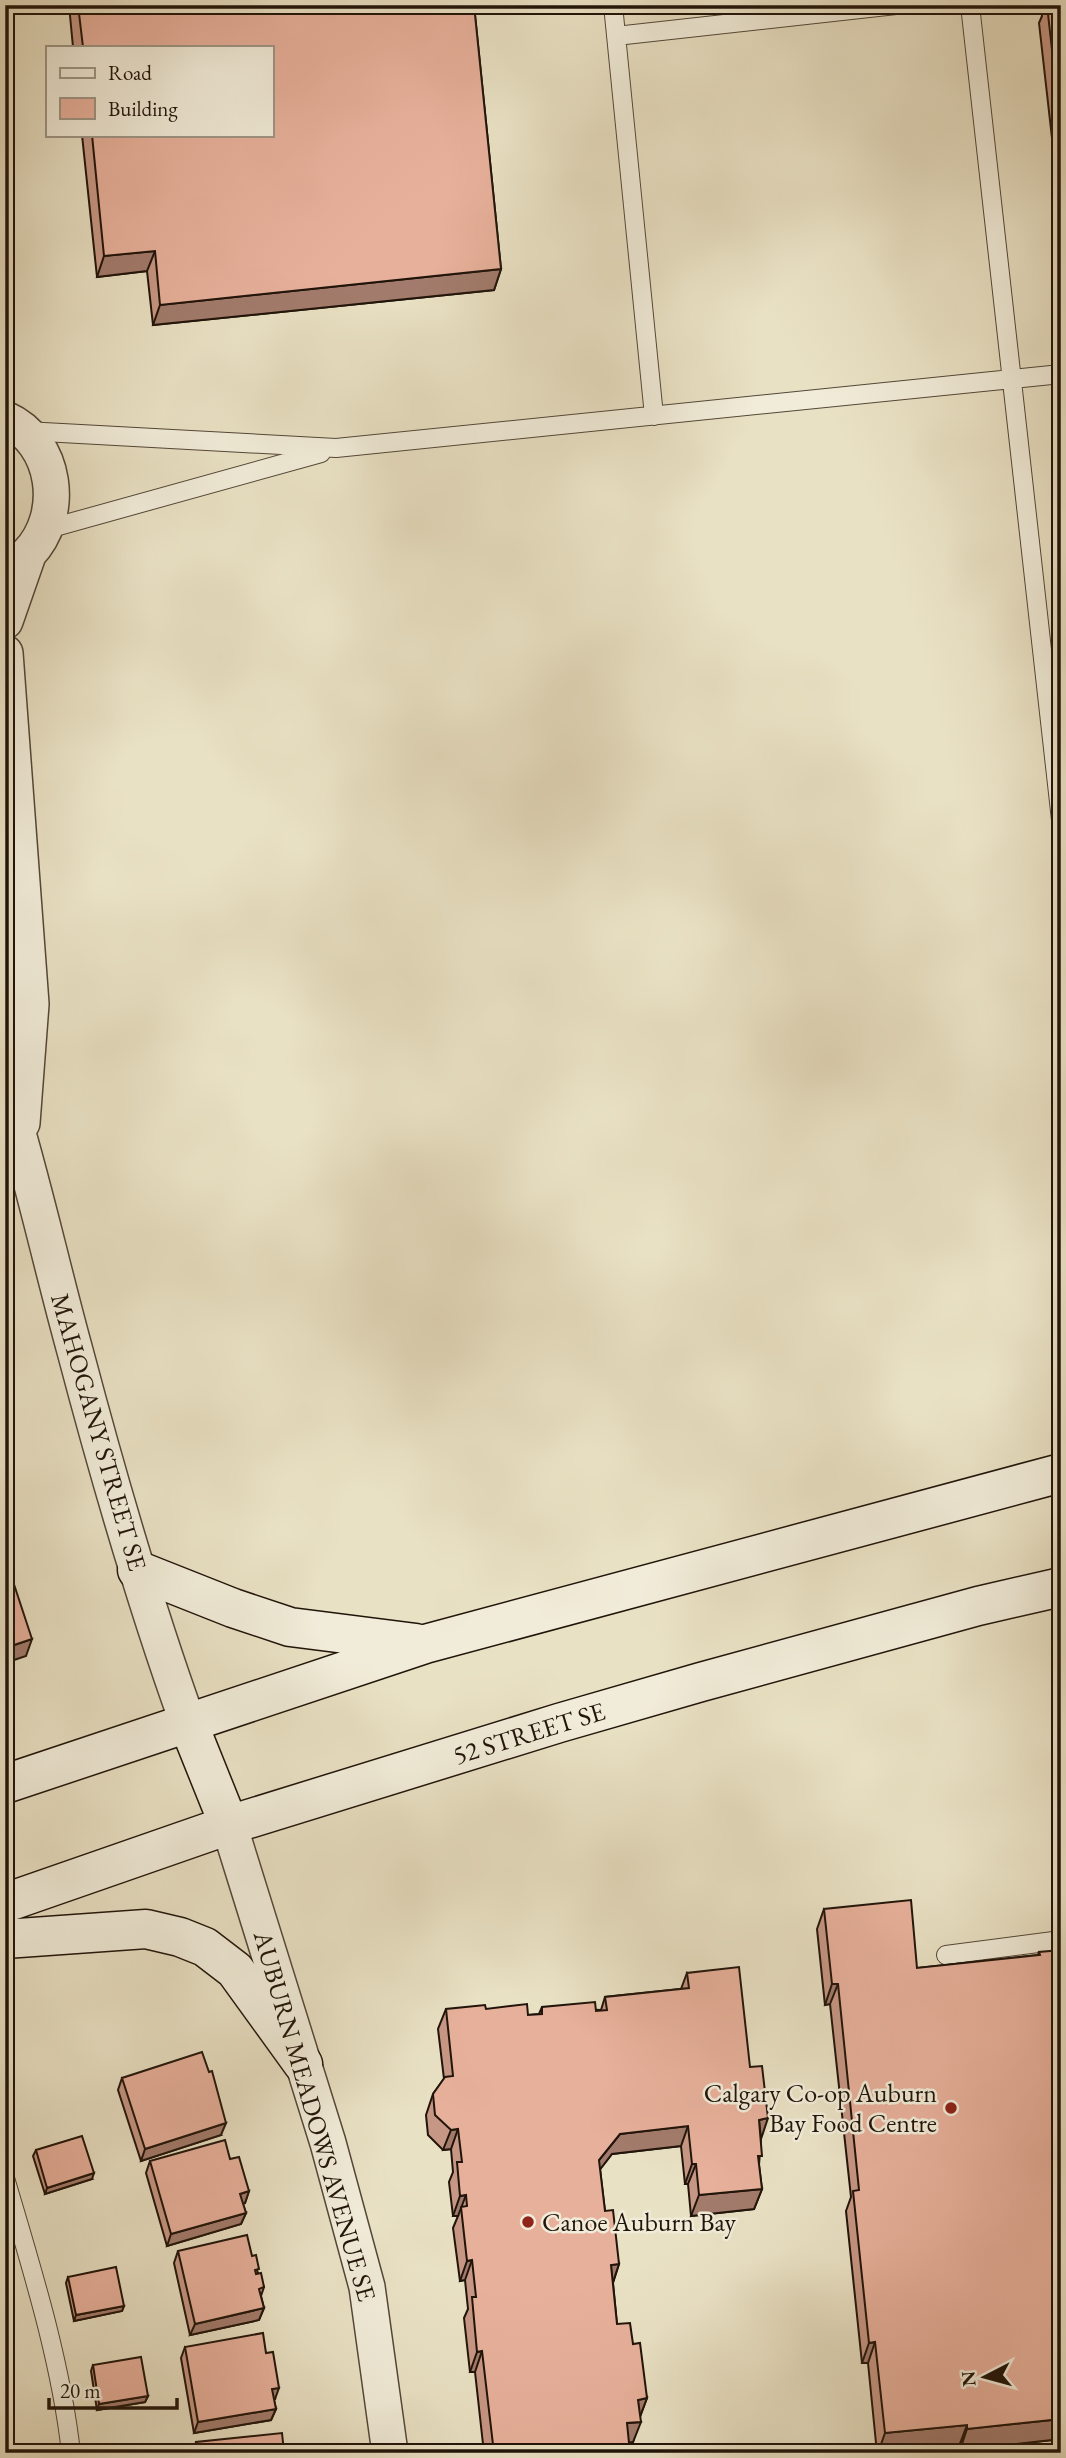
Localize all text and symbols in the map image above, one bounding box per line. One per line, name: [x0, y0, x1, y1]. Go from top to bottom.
legend: [46, 46, 273, 136]
text: Road: [108, 59, 152, 86]
text: Building: [108, 95, 178, 122]
street label: MAHOGANY STREET SE: [43, 1289, 155, 1575]
street label: 52 STREET SE: [449, 1694, 609, 1772]
street label: AUBURN MEADOWS AVENUE SE: [245, 1926, 384, 2305]
place label: Calgary Co-op Auburn Bay Food Centre: [704, 2076, 937, 2140]
marker: Calgary Co-op Auburn Bay Food Centre: [943, 2100, 959, 2116]
place label: Canoe Auburn Bay: [542, 2205, 737, 2239]
marker: Canoe Auburn Bay: [520, 2214, 536, 2230]
north arrow: [950, 2342, 1020, 2412]
scale bar: [49, 2367, 177, 2411]
text: N: [955, 2369, 982, 2388]
text: 20 m: [60, 2377, 101, 2404]

